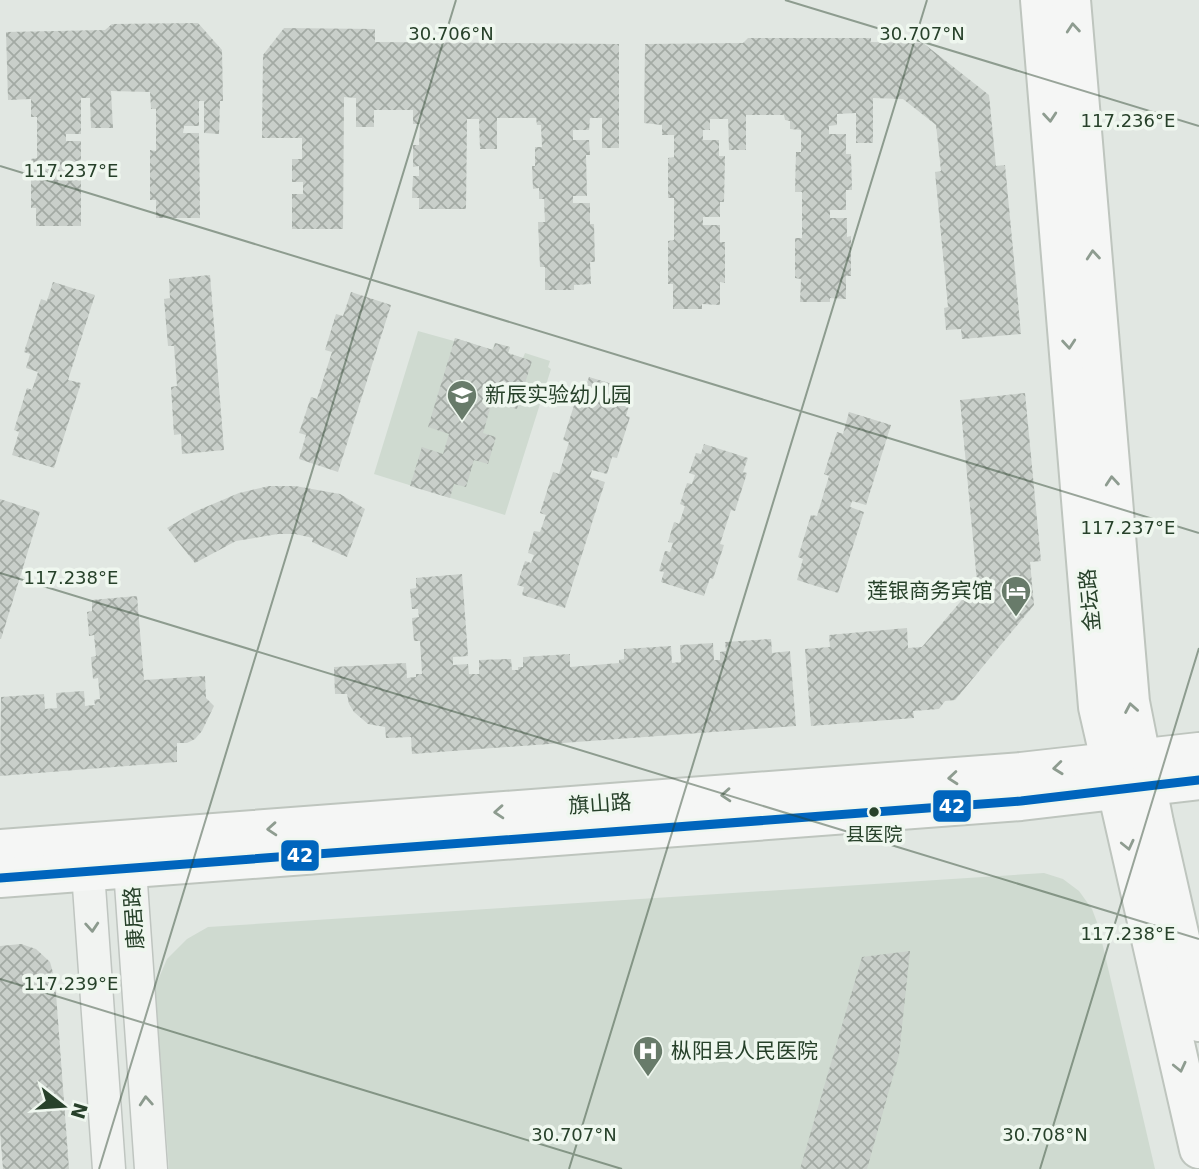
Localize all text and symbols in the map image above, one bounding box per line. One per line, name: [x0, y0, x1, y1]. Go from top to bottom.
one-way arrow: [1066, 22, 1081, 33]
text: 30.706°N: [408, 23, 494, 44]
text: 30.707°N: [879, 23, 965, 44]
text: 117.236°E: [1081, 110, 1175, 131]
one-way arrow: [1042, 112, 1057, 123]
text: 117.237°E: [24, 160, 118, 181]
one-way arrow: [1086, 249, 1101, 260]
one-way arrow: [1061, 338, 1076, 349]
school or university icon: 新辰实验幼儿园: [445, 378, 479, 422]
place label: 新辰实验幼儿园: [485, 383, 632, 407]
one-way arrow: [1105, 476, 1120, 487]
text: 117.237°E: [1081, 517, 1175, 538]
text: 117.238°E: [24, 567, 118, 588]
street label: 金坛路: [1075, 568, 1105, 632]
hotel icon: 莲银商务宾馆: [999, 574, 1033, 618]
place label: 莲银商务宾馆: [867, 579, 993, 603]
one-way arrow: [1124, 702, 1139, 714]
one-way arrow: [1052, 761, 1064, 776]
one-way arrow: [947, 770, 958, 785]
one-way arrow: [720, 787, 731, 802]
line badge: 42: [932, 789, 972, 823]
street label: 旗山路: [568, 790, 632, 818]
text: 42: [939, 795, 965, 817]
one-way arrow: [493, 804, 504, 819]
marker: 县医院: [867, 805, 881, 819]
one-way arrow: [266, 821, 277, 836]
place label: 县医院: [845, 823, 903, 845]
line badge: 42: [280, 839, 320, 872]
one-way arrow: [1120, 839, 1135, 851]
text: 42: [287, 844, 313, 866]
street label: 康居路: [120, 886, 148, 950]
one-way arrow: [84, 922, 99, 933]
text: 117.238°E: [1081, 923, 1175, 944]
text: 117.239°E: [24, 973, 118, 994]
hospital icon: 枞阳县人民医院: [631, 1034, 665, 1078]
place label: 枞阳县人民医院: [671, 1039, 818, 1063]
one-way arrow: [1172, 1061, 1186, 1073]
north arrow: [28, 1071, 98, 1141]
one-way arrow: [139, 1095, 154, 1106]
text: N: [66, 1100, 92, 1122]
text: 30.707°N: [531, 1124, 617, 1145]
text: 30.708°N: [1002, 1124, 1088, 1145]

